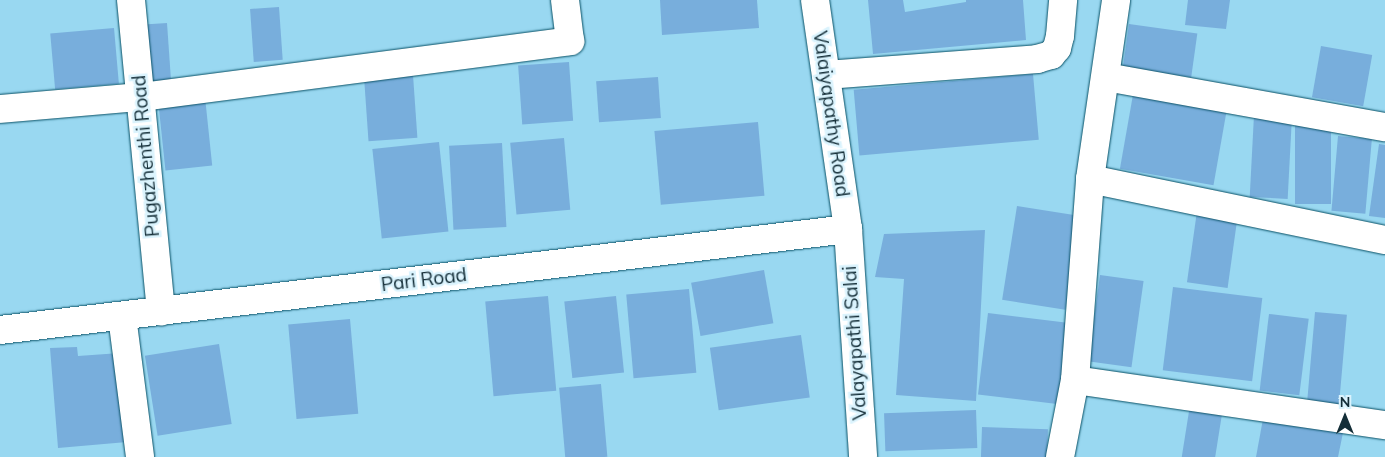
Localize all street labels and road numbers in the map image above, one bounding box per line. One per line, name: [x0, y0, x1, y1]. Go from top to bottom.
street label: Valaiyapathy Road: [808, 30, 854, 198]
street label: Pugazhenthi Road: [128, 74, 164, 238]
street label: Pari Road: [380, 263, 468, 297]
street label: Valayapathi Salai: [838, 265, 872, 421]

